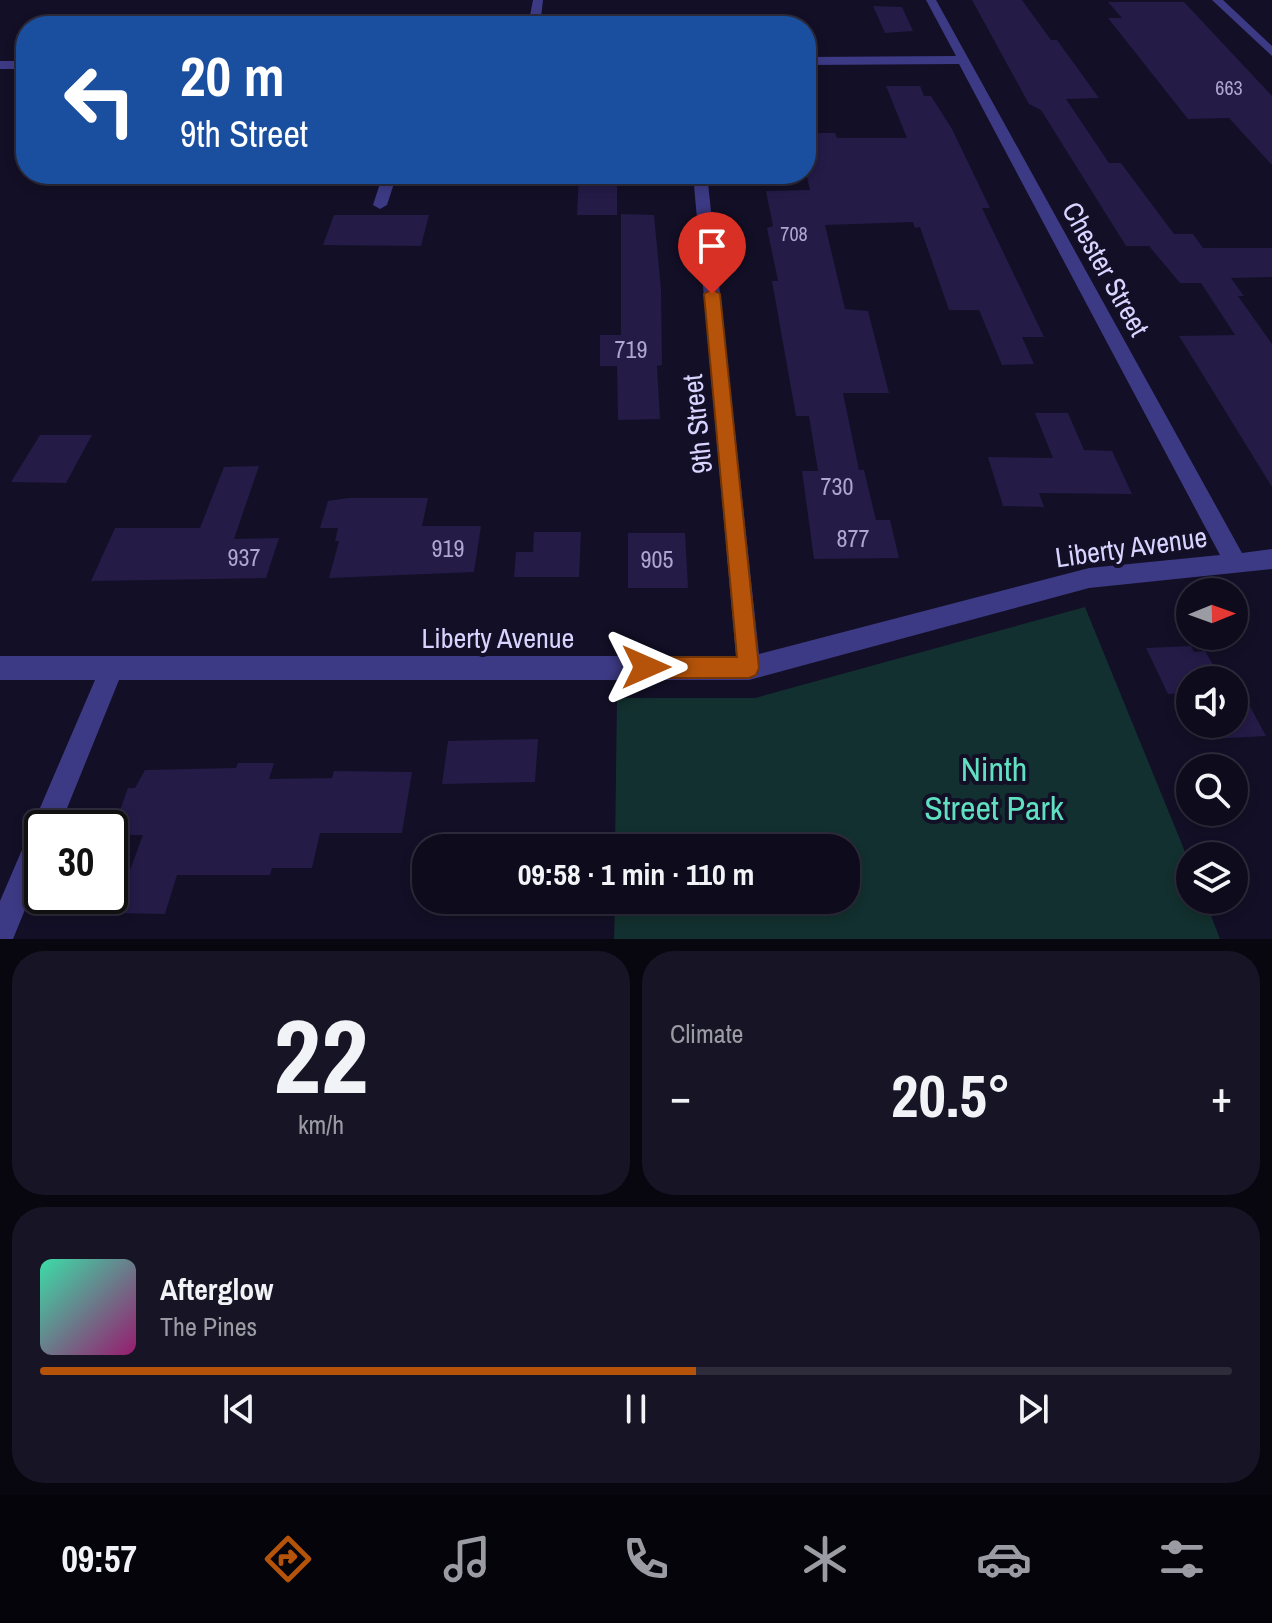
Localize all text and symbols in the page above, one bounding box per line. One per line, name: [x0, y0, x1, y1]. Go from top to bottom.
text: 20 m: [180, 38, 285, 113]
icon: left: [48, 48, 152, 152]
house number: 663: [1215, 74, 1243, 101]
text: 9th Street: [180, 110, 308, 158]
street label: Chester Street: [1053, 195, 1159, 343]
pin: [678, 212, 746, 294]
house number: 708: [780, 220, 808, 247]
icon: arrive: [690, 224, 734, 268]
house number: 719: [615, 333, 647, 365]
street label: 9th Street: [673, 372, 721, 476]
house number: 730: [821, 470, 853, 502]
street label: Liberty Avenue: [1053, 518, 1209, 576]
house number: 877: [837, 522, 869, 554]
house number: 919: [432, 532, 464, 564]
house number: 937: [228, 541, 260, 573]
house number: 905: [641, 543, 673, 575]
north arrow: [1176, 578, 1248, 650]
map controls: [1176, 578, 1248, 914]
street label: Liberty Avenue: [422, 619, 574, 657]
position arrow: [604, 625, 688, 709]
button: sound: [1176, 666, 1248, 738]
park label: Ninth Street Park: [924, 746, 1064, 831]
button: search: [1176, 754, 1248, 826]
speed limit sign: 30: [24, 810, 128, 914]
button: layers: [1176, 842, 1248, 914]
text: 09:58 · 1 min · 110 m: [518, 854, 754, 894]
text: 22: [274, 985, 368, 1125]
text: Climate: [670, 1016, 743, 1051]
text: 20.5°: [891, 1055, 1011, 1136]
text: −: [670, 1066, 691, 1126]
text: +: [1211, 1066, 1232, 1126]
text: km/h: [298, 1107, 344, 1142]
text: Afterglow: [160, 1269, 273, 1309]
text: The Pines: [160, 1309, 257, 1344]
icon: previous: [217, 1387, 261, 1431]
icon: pause: [614, 1387, 658, 1431]
icon: next: [1011, 1387, 1055, 1431]
icon: directions: [260, 1531, 316, 1587]
icon: music: [439, 1531, 495, 1587]
icon: phone: [618, 1531, 674, 1587]
icon: climate: [797, 1531, 853, 1587]
icon: car: [976, 1531, 1032, 1587]
icon: filters: [1154, 1531, 1210, 1587]
text: 09:57: [61, 1535, 137, 1583]

